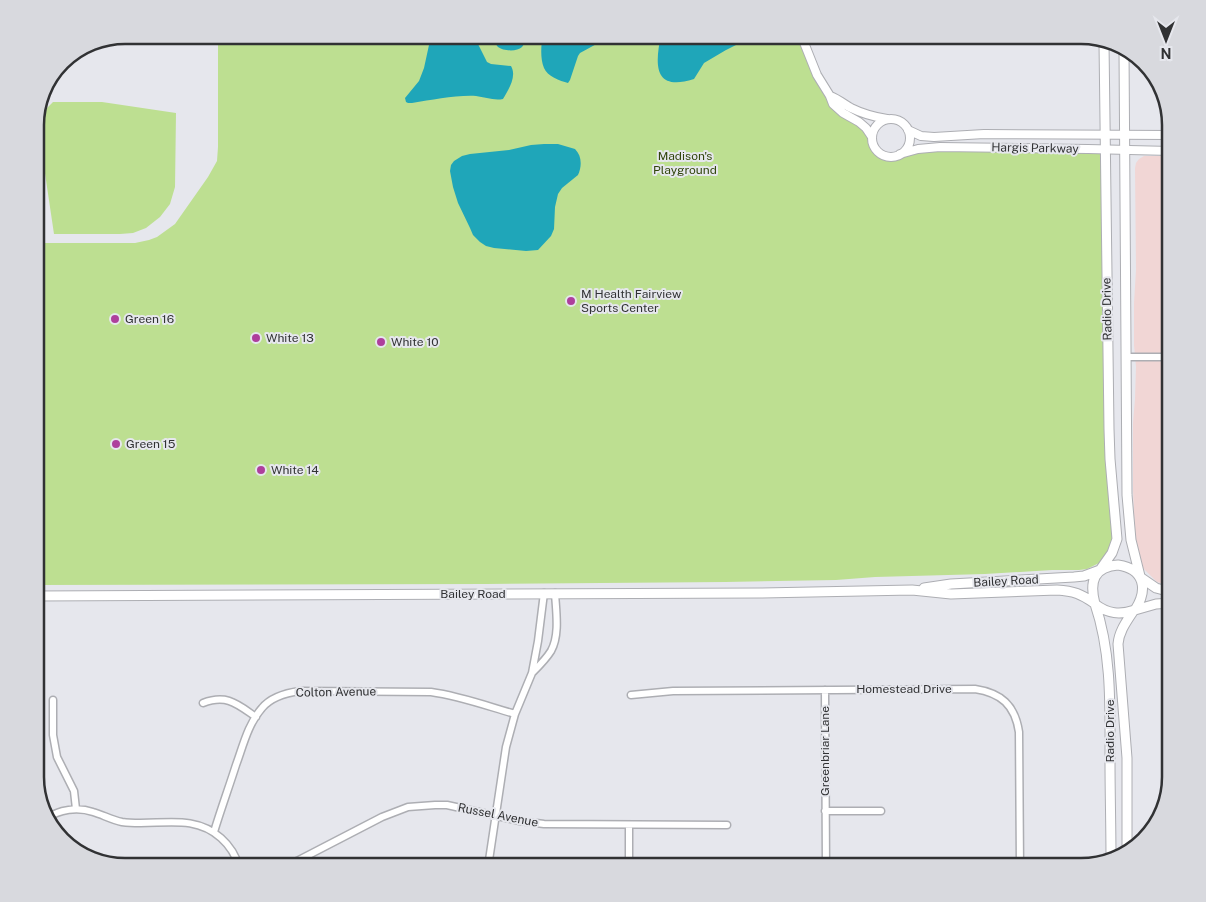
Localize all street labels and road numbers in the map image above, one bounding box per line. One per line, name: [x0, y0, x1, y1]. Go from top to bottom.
street label: Hargis Parkway: [991, 140, 1079, 156]
street label: Radio Drive: [1099, 277, 1115, 341]
street label: Bailey Road: [973, 572, 1039, 590]
street label: Bailey Road: [440, 587, 506, 601]
street label: Homestead Drive: [856, 682, 952, 696]
street label: Colton Avenue: [296, 684, 377, 700]
street label: Radio Drive: [1103, 699, 1117, 763]
street label: Greenbriar Lane: [818, 706, 832, 796]
street label: Russel Avenue: [457, 800, 540, 830]

